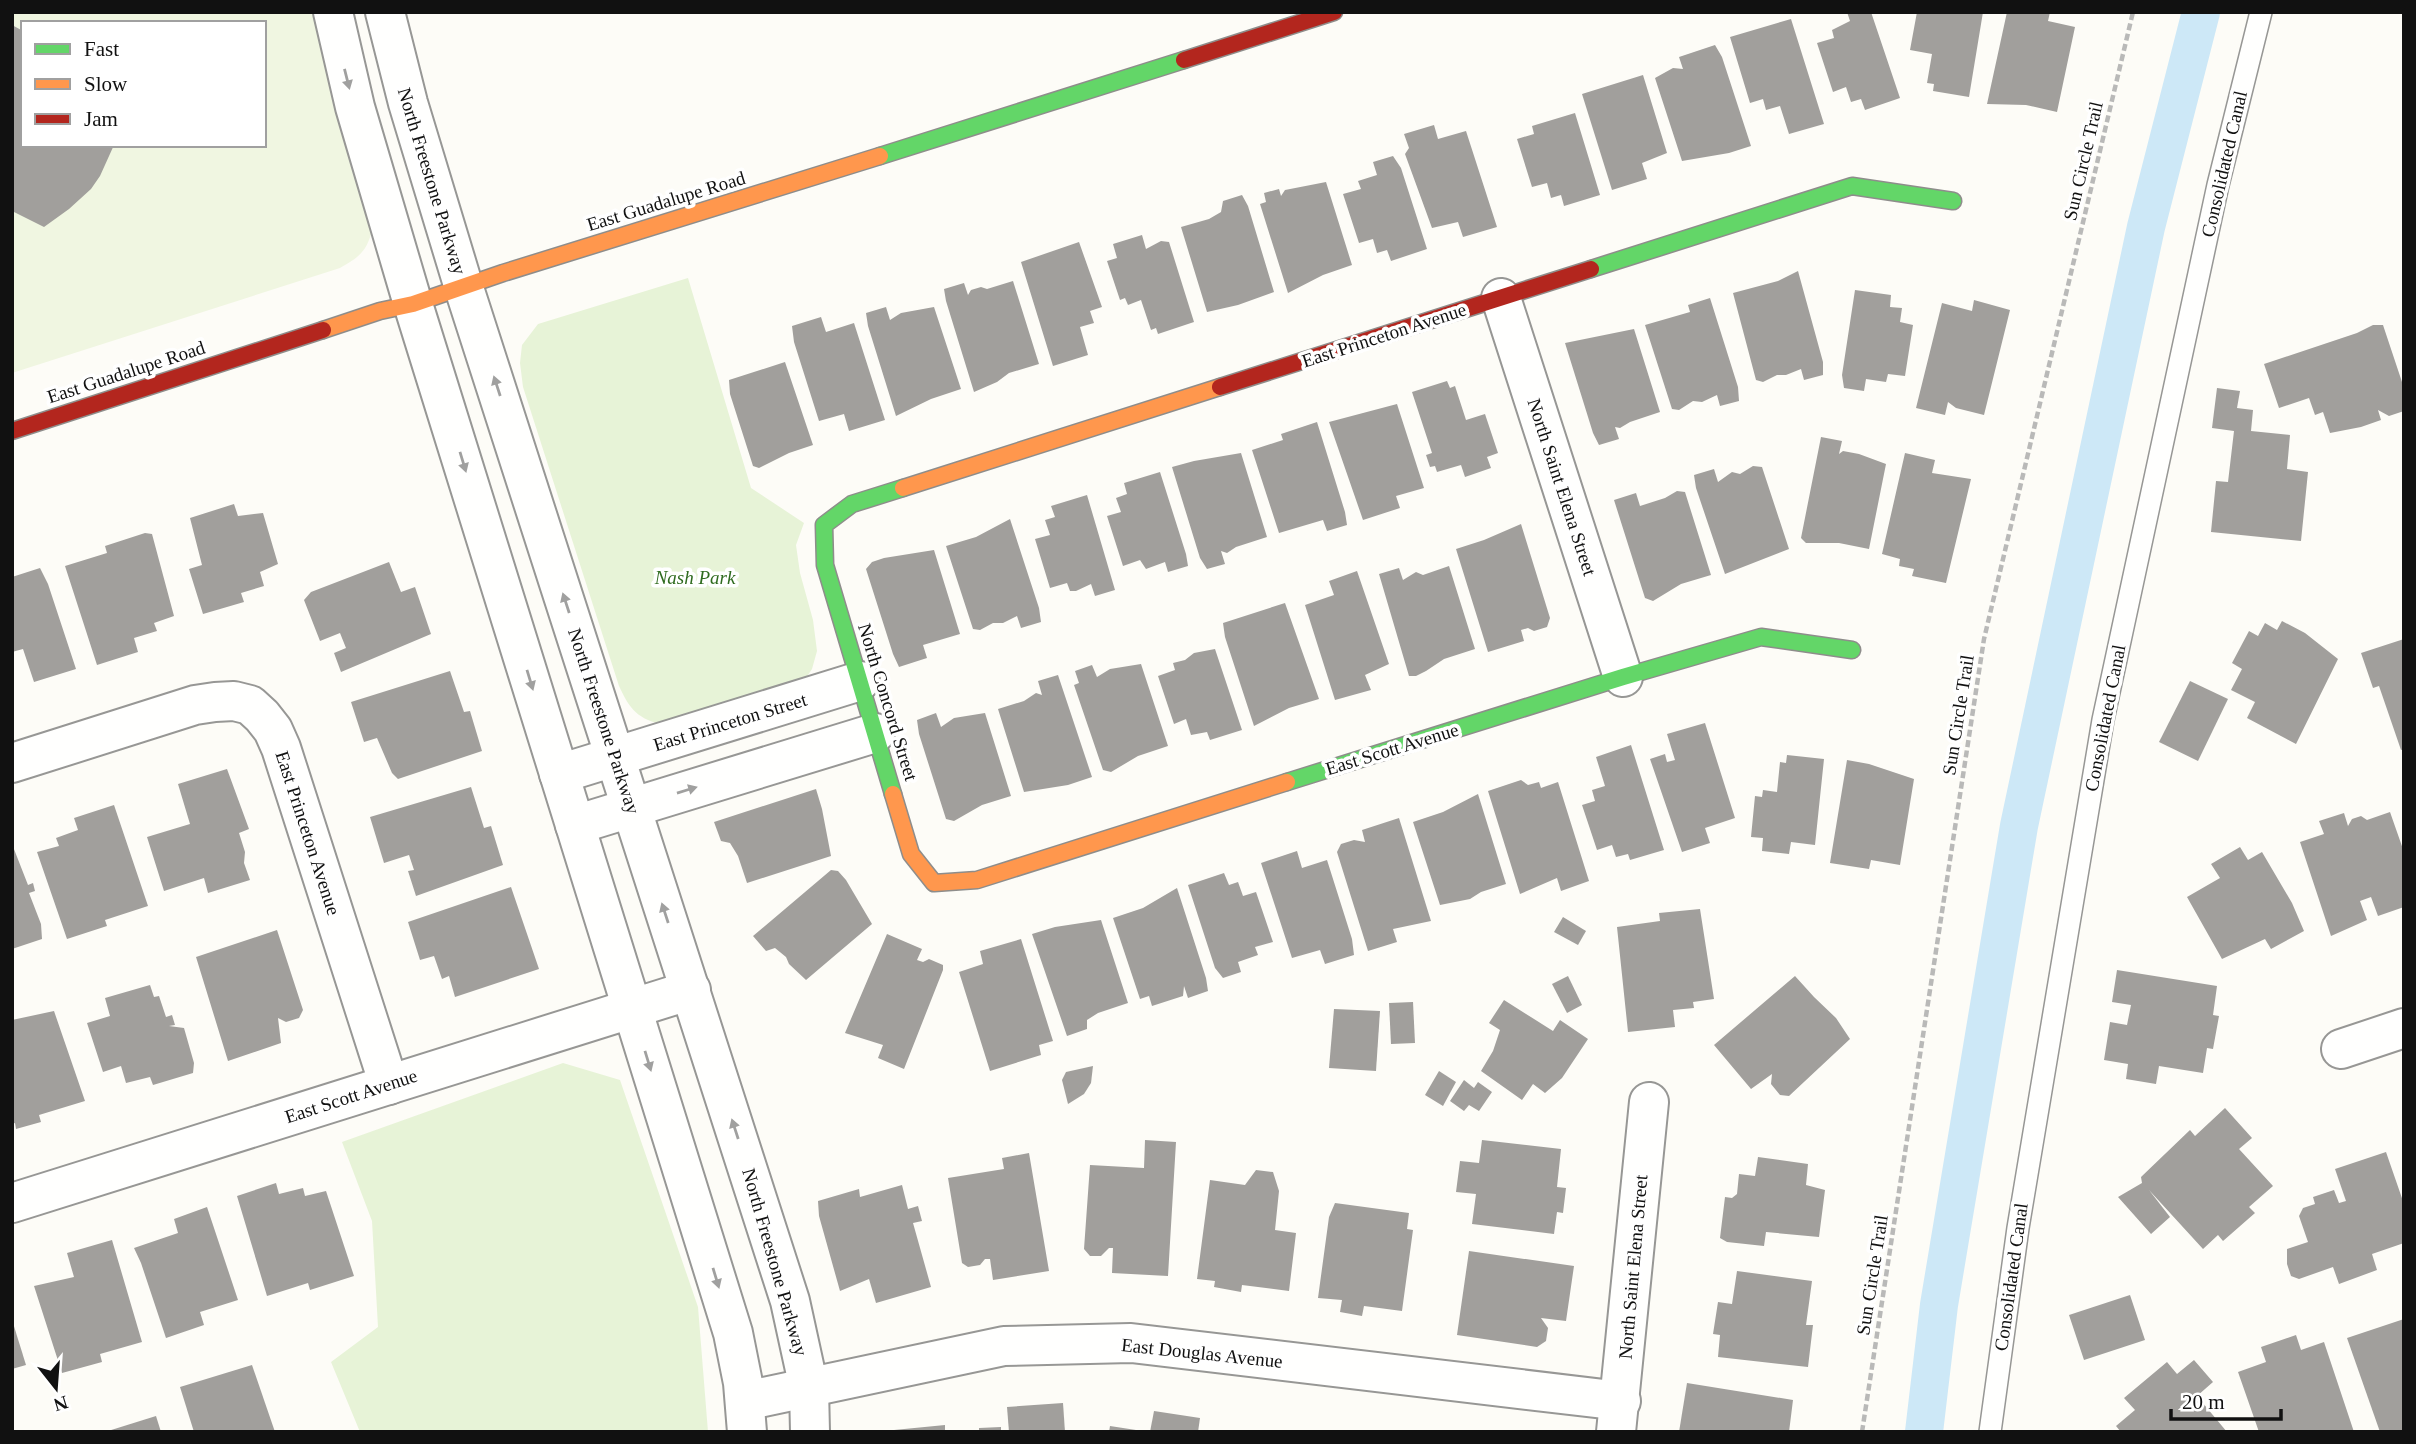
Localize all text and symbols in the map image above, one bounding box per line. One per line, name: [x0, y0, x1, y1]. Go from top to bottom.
legend: [21, 21, 266, 147]
text: Fast: [84, 37, 119, 61]
one-way arrow: [342, 68, 353, 90]
text: Slow: [84, 72, 128, 96]
street label: North Freestone Parkway: [394, 85, 471, 277]
street label: Consolidated Canal: [2197, 89, 2251, 239]
street label: Sun Circle Trail: [2059, 99, 2107, 223]
text: Jam: [84, 107, 118, 131]
street label: East Guadalupe Road: [584, 167, 748, 235]
street label: East Princeton Avenue: [1299, 298, 1469, 372]
street label: East Guadalupe Road: [44, 336, 208, 407]
one-way arrow: [491, 375, 502, 396]
street label: North Saint Elena Street: [1523, 396, 1601, 579]
one-way arrow: [458, 452, 468, 473]
park label: Nash Park: [654, 567, 736, 588]
one-way arrow: [560, 592, 570, 613]
street label: North Concord Street: [854, 621, 922, 784]
street label: North Freestone Parkway: [564, 625, 644, 817]
street label: Consolidated Canal: [2080, 643, 2130, 793]
street label: Sun Circle Trail: [1938, 653, 1978, 777]
one-way arrow: [525, 669, 536, 690]
street label: East Princeton Street: [651, 688, 810, 755]
street label: East Scott Avenue: [1323, 719, 1461, 779]
street label: East Princeton Avenue: [271, 748, 345, 918]
one-way arrow: [677, 785, 698, 795]
one-way arrow: [660, 902, 670, 923]
one-way arrow: [644, 1051, 654, 1072]
street label: East Scott Avenue: [282, 1065, 420, 1127]
one-way arrow: [729, 1118, 740, 1139]
street label: North Freestone Parkway: [738, 1166, 812, 1359]
street label: North Saint Elena Street: [1614, 1173, 1652, 1360]
street label: Consolidated Canal: [1990, 1202, 2032, 1352]
street label: Sun Circle Trail: [1852, 1213, 1892, 1337]
one-way arrow: [712, 1268, 722, 1289]
street label: East Douglas Avenue: [1120, 1334, 1284, 1372]
north arrow: [21, 1353, 91, 1423]
scale bar: [2171, 1378, 2281, 1422]
text: 20 m: [2182, 1390, 2225, 1414]
text: N: [51, 1392, 70, 1416]

